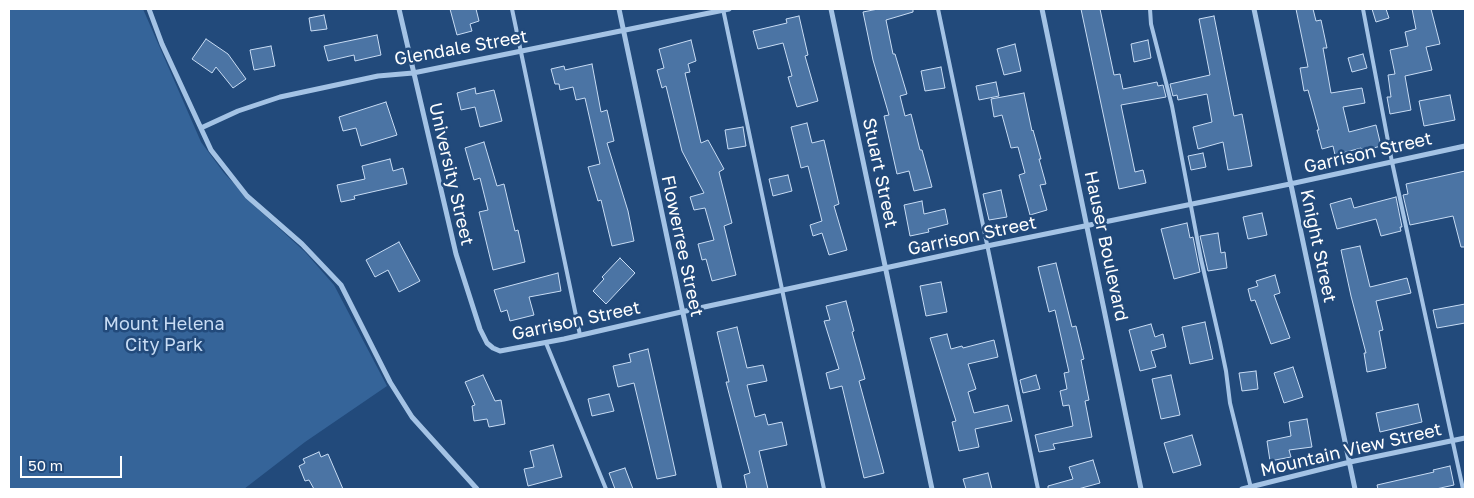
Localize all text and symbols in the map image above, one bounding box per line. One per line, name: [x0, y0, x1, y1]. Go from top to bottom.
street label: Glendale Street: [393, 26, 529, 70]
street label: University Street: [424, 100, 478, 248]
street label: Stuart Street: [858, 116, 902, 230]
street label: Garrison Street: [1302, 128, 1434, 178]
street label: Hauser Boulevard: [1080, 169, 1132, 323]
street label: Flowerree Street: [656, 173, 708, 319]
street label: Knight Street: [1295, 187, 1341, 305]
street label: Garrison Street: [906, 212, 1038, 260]
street label: Garrison Street: [510, 297, 642, 345]
park label: Mount Helena City Park: [103, 313, 225, 356]
street label: Mountain View Street: [1258, 419, 1444, 481]
scale bar: [22, 446, 125, 478]
text: 50 m: [28, 456, 63, 474]

